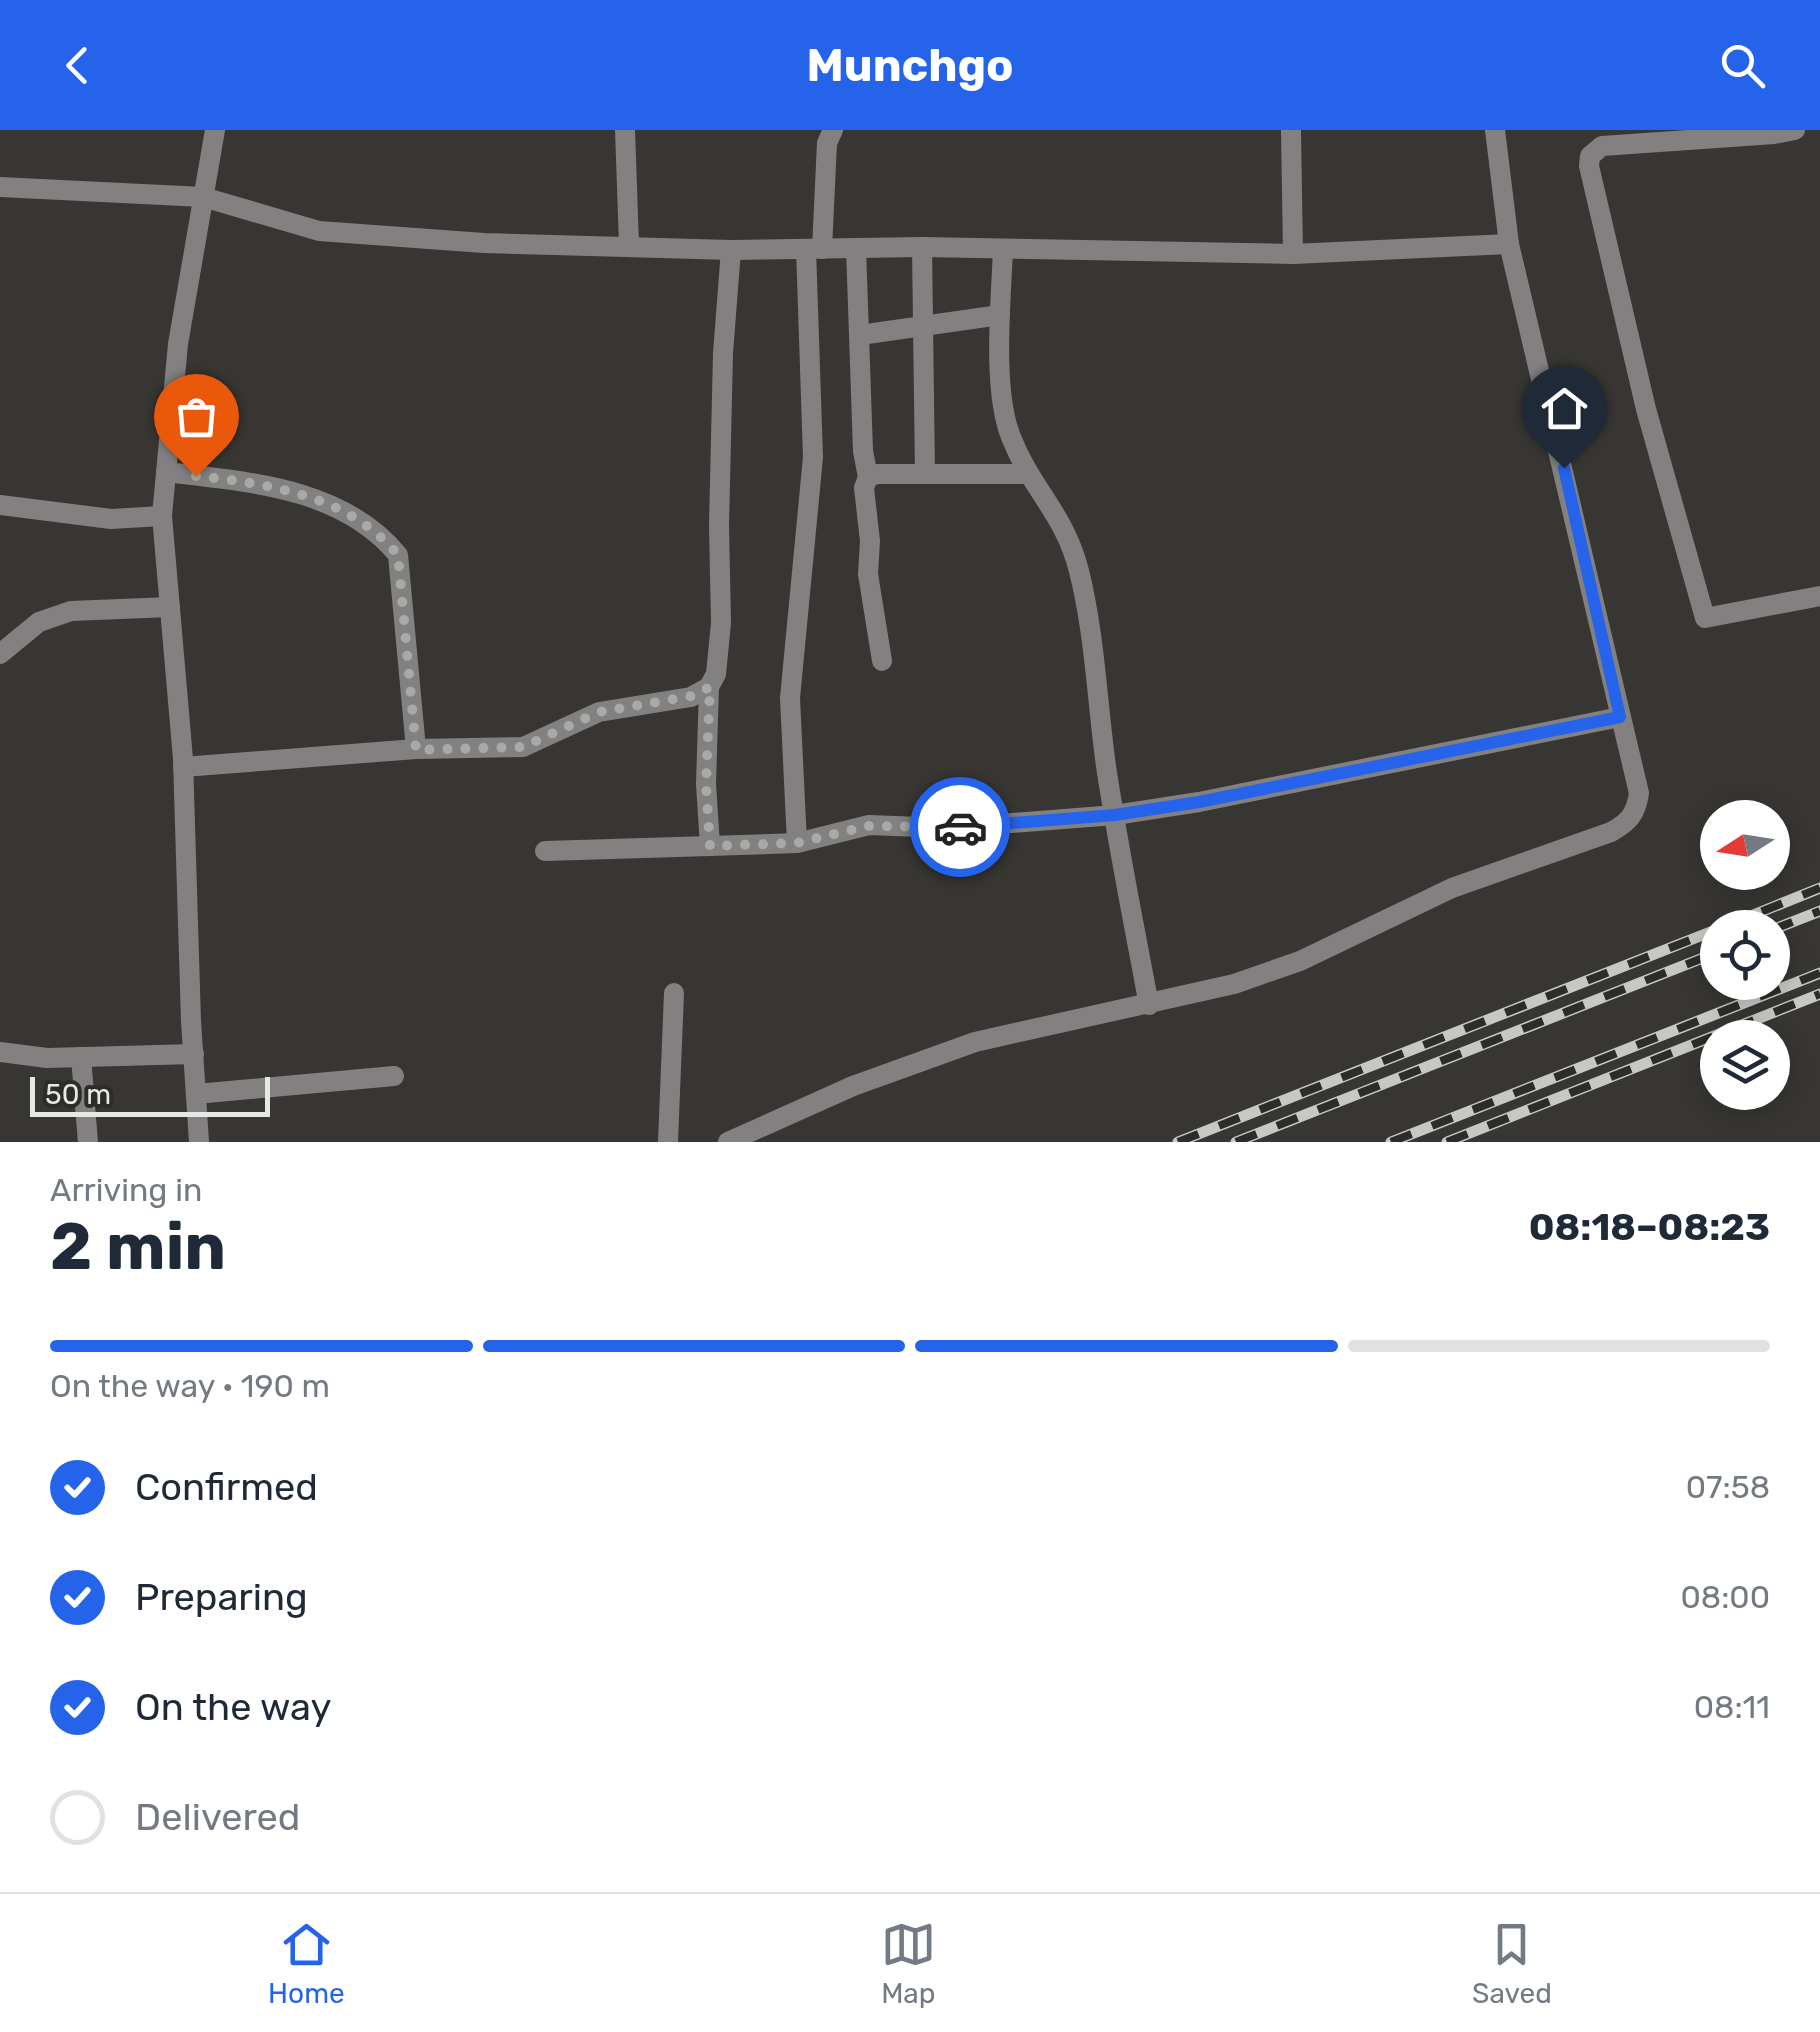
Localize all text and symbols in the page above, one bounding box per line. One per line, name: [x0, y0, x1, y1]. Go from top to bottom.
icon: back: [50, 38, 105, 93]
icon: search: [1715, 38, 1770, 93]
text: Munchgo: [807, 39, 1013, 92]
pin: [1522, 366, 1607, 469]
pin: [154, 374, 239, 477]
icon: home: [1537, 381, 1592, 436]
icon: bag: [169, 389, 224, 444]
courier: [910, 777, 1010, 877]
icon: car: [933, 800, 988, 855]
north arrow: [1700, 800, 1790, 890]
map controls: [1700, 800, 1790, 1110]
button: locate: [1700, 910, 1790, 1000]
button: layers: [1700, 1020, 1790, 1110]
scale bar: [30, 1072, 270, 1116]
text: 50 m: [45, 1078, 111, 1111]
text: Arriving in: [50, 1171, 202, 1209]
text: 08:18–08:23: [1529, 1204, 1770, 1250]
text: 2 min: [50, 1208, 226, 1285]
text: On the way · 190 m: [50, 1367, 330, 1405]
icon: check: [50, 1460, 105, 1515]
text: Confirmed: [135, 1464, 318, 1510]
text: 07:58: [1686, 1468, 1770, 1506]
icon: check: [50, 1570, 105, 1625]
text: Preparing: [135, 1574, 308, 1620]
text: 08:00: [1680, 1578, 1770, 1616]
icon: check: [50, 1680, 105, 1735]
text: On the way: [135, 1684, 331, 1730]
text: 08:11: [1694, 1688, 1770, 1726]
text: Delivered: [135, 1794, 300, 1840]
tab: Home: [268, 1917, 345, 2010]
tab: Map: [881, 1917, 936, 2010]
tab: Saved: [1472, 1917, 1552, 2010]

